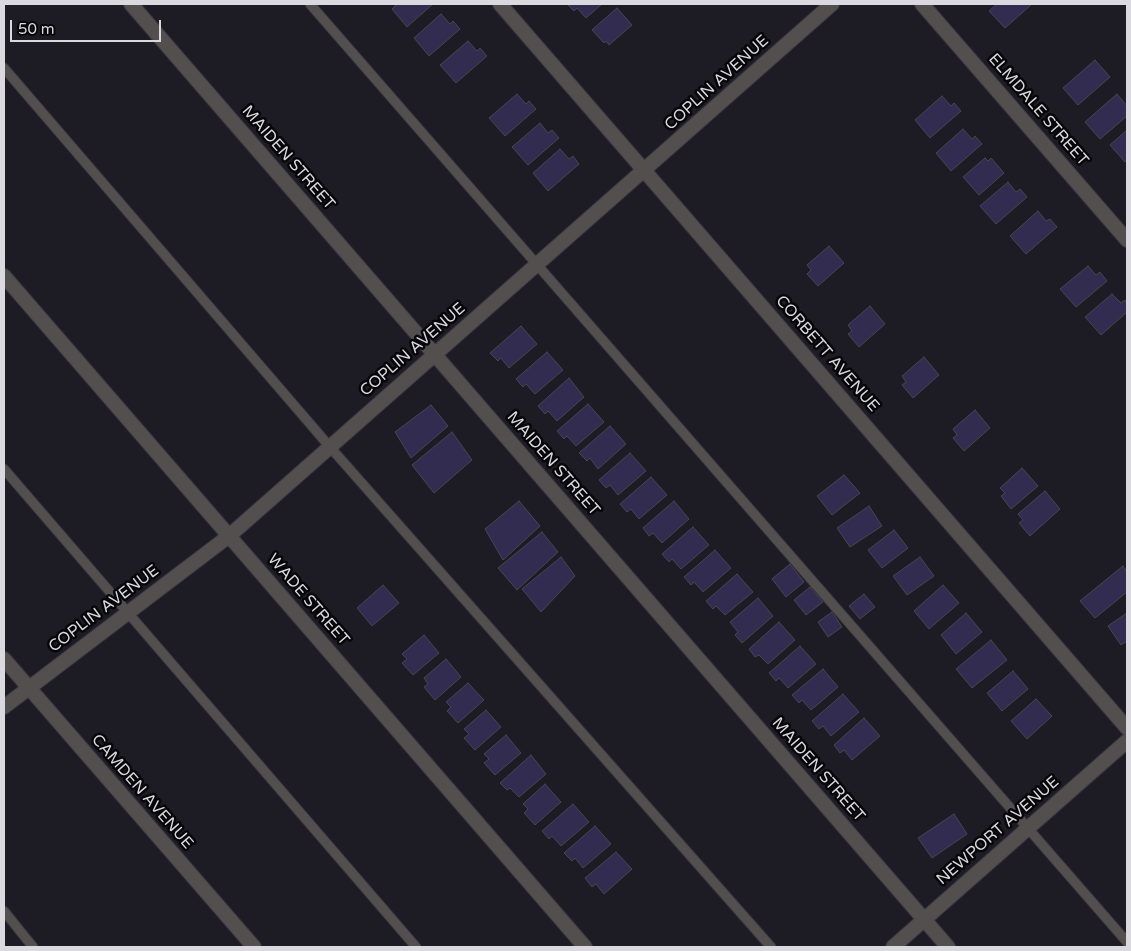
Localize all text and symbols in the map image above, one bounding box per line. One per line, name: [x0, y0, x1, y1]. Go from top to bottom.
scale bar: [12, 10, 164, 42]
text: 50 m: [18, 20, 55, 38]
street label: COPLIN AVENUE: [661, 31, 773, 135]
street label: ELMDALE STREET: [984, 50, 1092, 170]
street label: MAIDEN STREET: [238, 102, 338, 214]
street label: CORBETT AVENUE: [771, 292, 883, 416]
street label: COPLIN AVENUE: [356, 299, 470, 401]
street label: MAIDEN STREET: [503, 408, 603, 520]
street label: WADE STREET: [263, 550, 353, 650]
street label: COPLIN AVENUE: [45, 561, 163, 657]
street label: MAIDEN STREET: [768, 714, 868, 826]
street label: CAMDEN AVENUE: [87, 731, 197, 853]
street label: NEWPORT AVENUE: [933, 773, 1063, 889]

